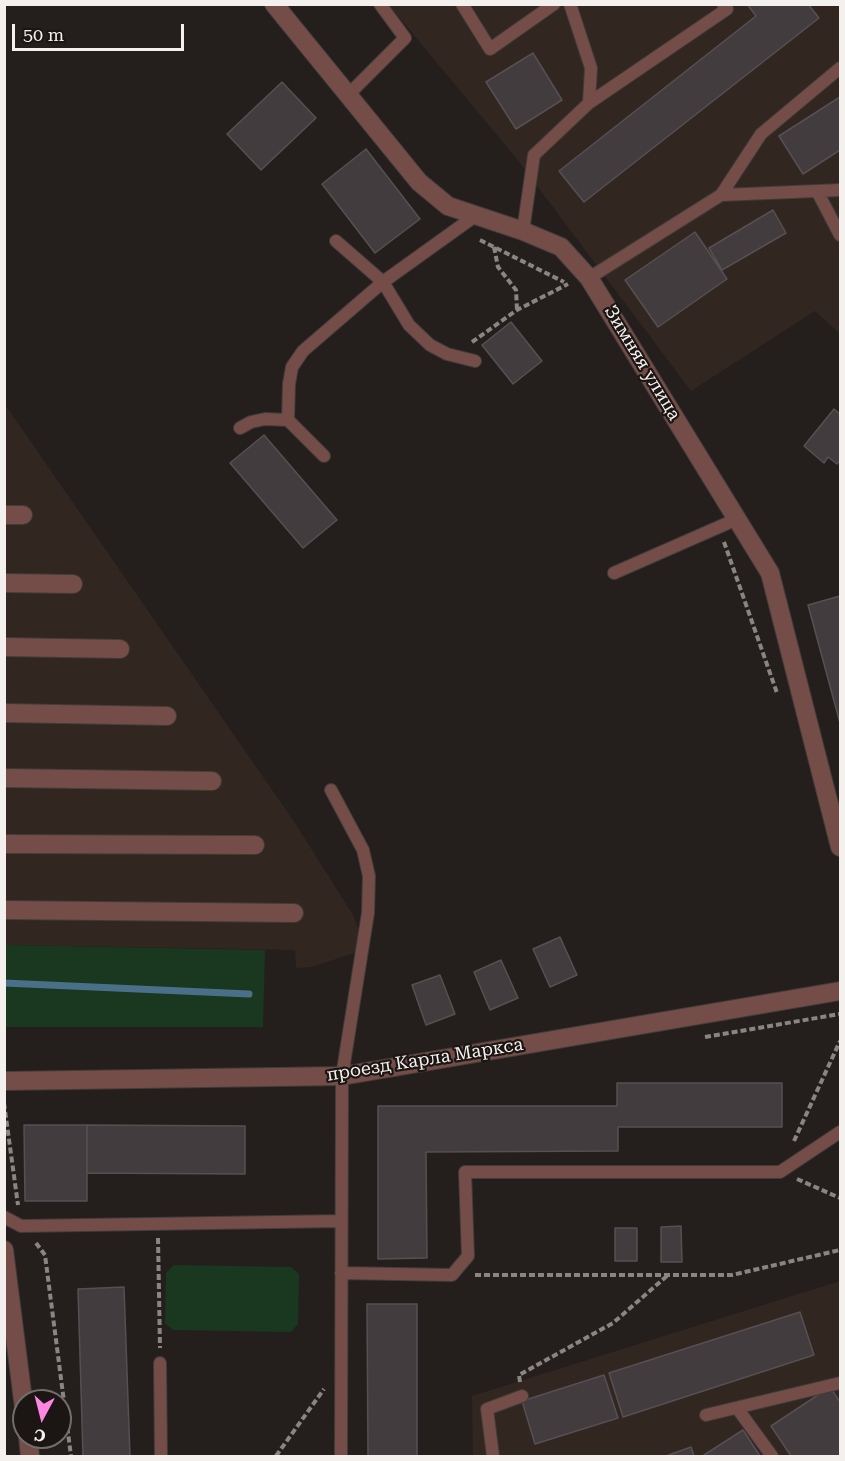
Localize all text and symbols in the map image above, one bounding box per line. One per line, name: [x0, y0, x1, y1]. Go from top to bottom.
scale bar: [15, 12, 188, 50]
text: 50 m: [23, 24, 64, 45]
street label: Зимняя улица: [599, 302, 685, 424]
street label: проезд Карла Маркса: [325, 1034, 525, 1086]
north arrow: [12, 1389, 72, 1449]
text: С: [33, 1425, 47, 1445]

